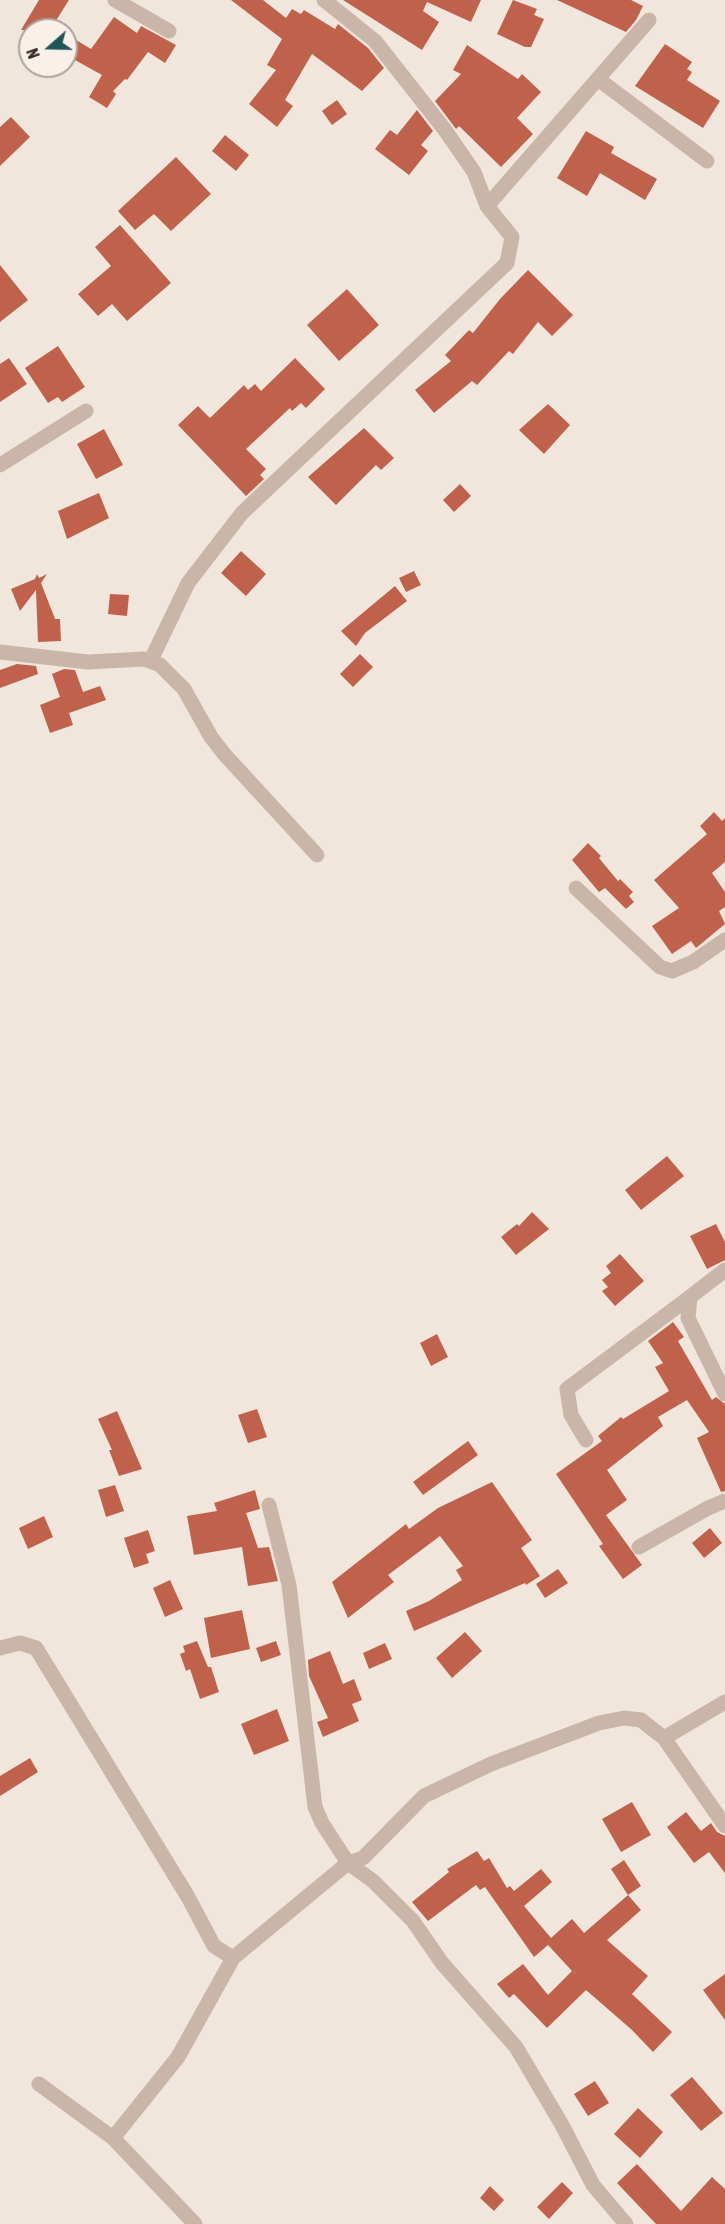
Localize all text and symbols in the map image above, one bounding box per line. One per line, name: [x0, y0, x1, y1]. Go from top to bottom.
north arrow: [18, 18, 78, 78]
text: N: [23, 46, 43, 61]

